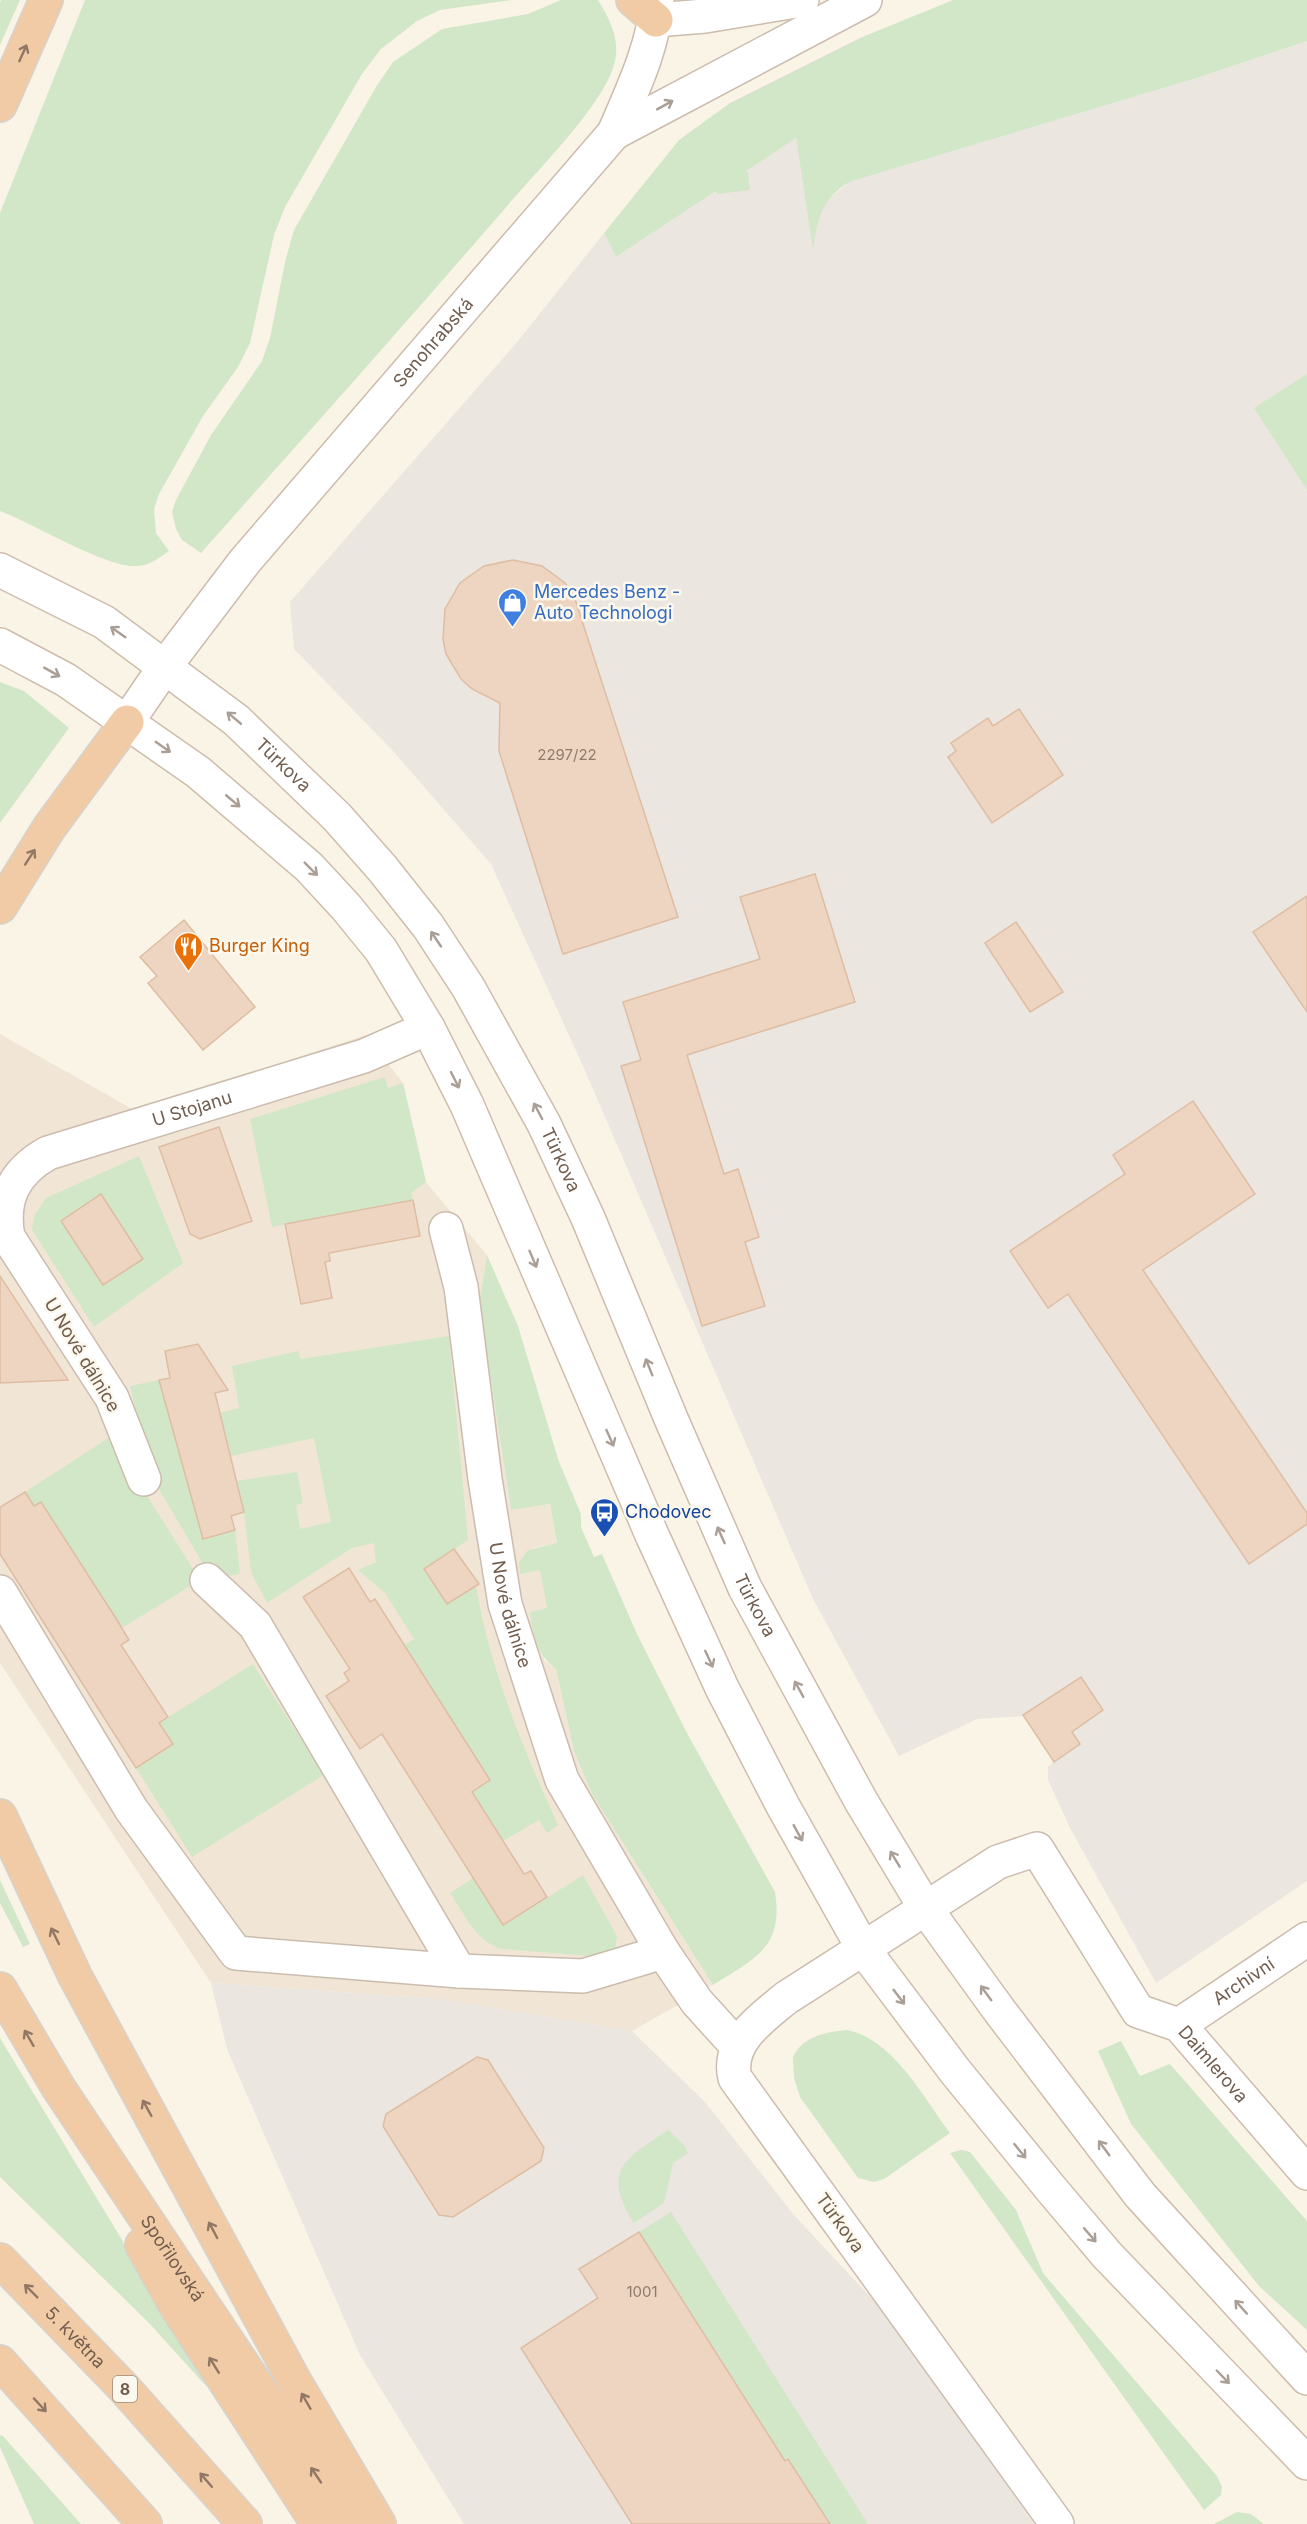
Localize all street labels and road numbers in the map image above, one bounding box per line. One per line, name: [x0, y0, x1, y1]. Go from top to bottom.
street label: Senohrabská: [389, 293, 477, 391]
street label: Türkova: [251, 734, 315, 796]
street label: U Stojanu: [149, 1086, 234, 1130]
street label: Türkova: [537, 1124, 585, 1195]
street label: U Nové dálnice: [40, 1294, 125, 1415]
street label: U Nové dálnice: [485, 1541, 536, 1670]
street label: Türkova: [730, 1570, 781, 1640]
street label: Archivní: [1209, 1953, 1279, 2009]
street label: Daimlerova: [1174, 2021, 1252, 2107]
street label: Türkova: [812, 2189, 869, 2257]
street label: Spořilovská: [136, 2211, 209, 2305]
street label: 5. května: [41, 2302, 110, 2372]
road number: 8: [113, 2376, 137, 2402]

